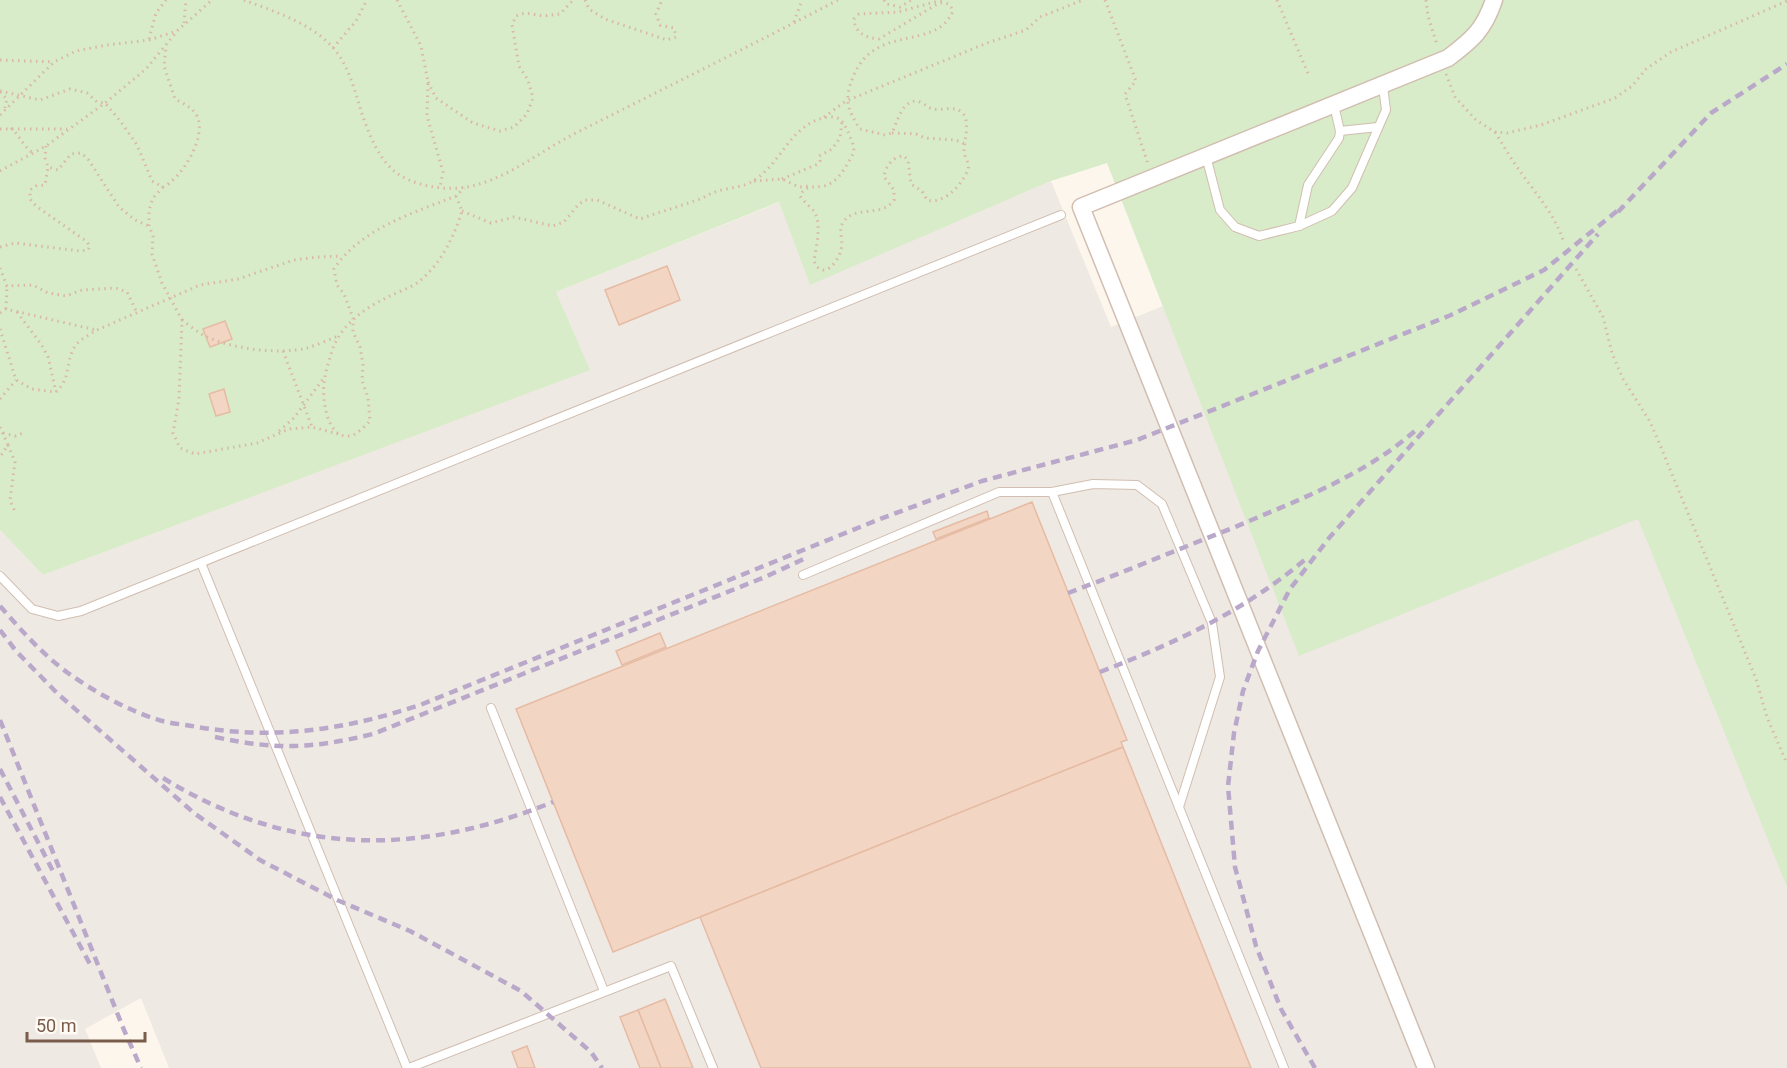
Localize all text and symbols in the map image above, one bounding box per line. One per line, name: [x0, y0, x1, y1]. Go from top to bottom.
scale bar: [27, 1005, 146, 1043]
text: 50 m: [36, 1015, 76, 1036]

